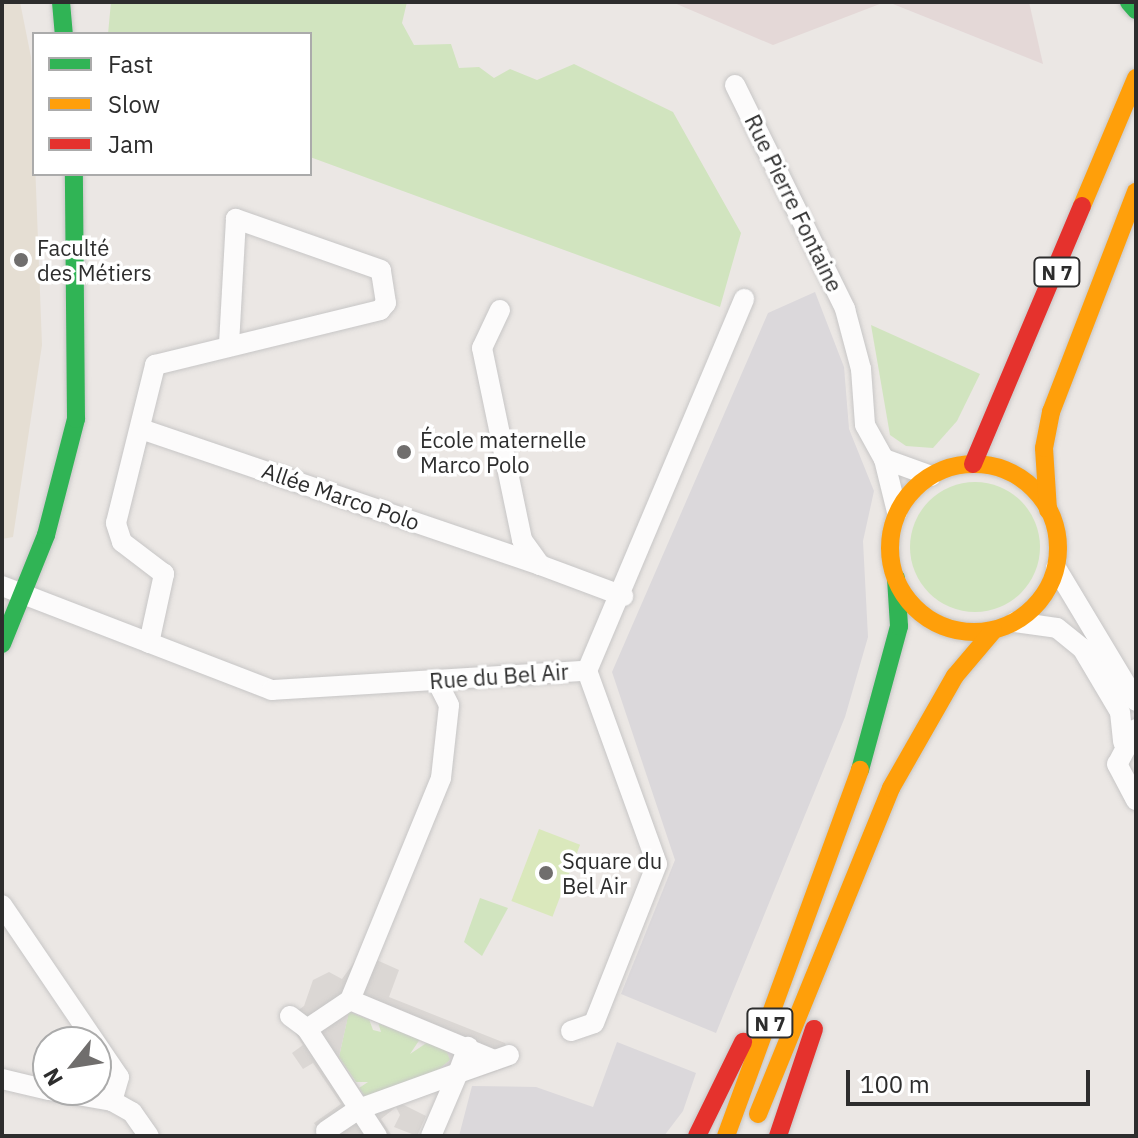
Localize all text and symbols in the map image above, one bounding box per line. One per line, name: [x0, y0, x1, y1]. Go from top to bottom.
legend: [32, 32, 312, 176]
text: Fast: [108, 48, 153, 80]
text: Slow: [108, 88, 160, 120]
street label: Rue Pierre Fontaine: [740, 110, 848, 296]
text: Jam: [108, 128, 154, 160]
place label: Faculté des Métiers: [37, 234, 152, 286]
marker: Faculté des Métiers: [12, 251, 30, 269]
road number: N 7: [1033, 256, 1081, 288]
place label: École maternelle Marco Polo: [420, 426, 586, 478]
marker: École maternelle Marco Polo: [395, 443, 413, 461]
street label: Allée Marco Polo: [259, 457, 423, 535]
street label: Rue du Bel Air: [428, 658, 570, 694]
place label: Square du Bel Air: [562, 847, 662, 898]
marker: Square du Bel Air: [537, 864, 555, 882]
road number: N 7: [746, 1007, 794, 1039]
north arrow: [32, 1026, 112, 1106]
scale bar: [850, 1054, 1094, 1104]
text: N: [36, 1063, 69, 1091]
text: 100 m: [860, 1068, 930, 1100]

